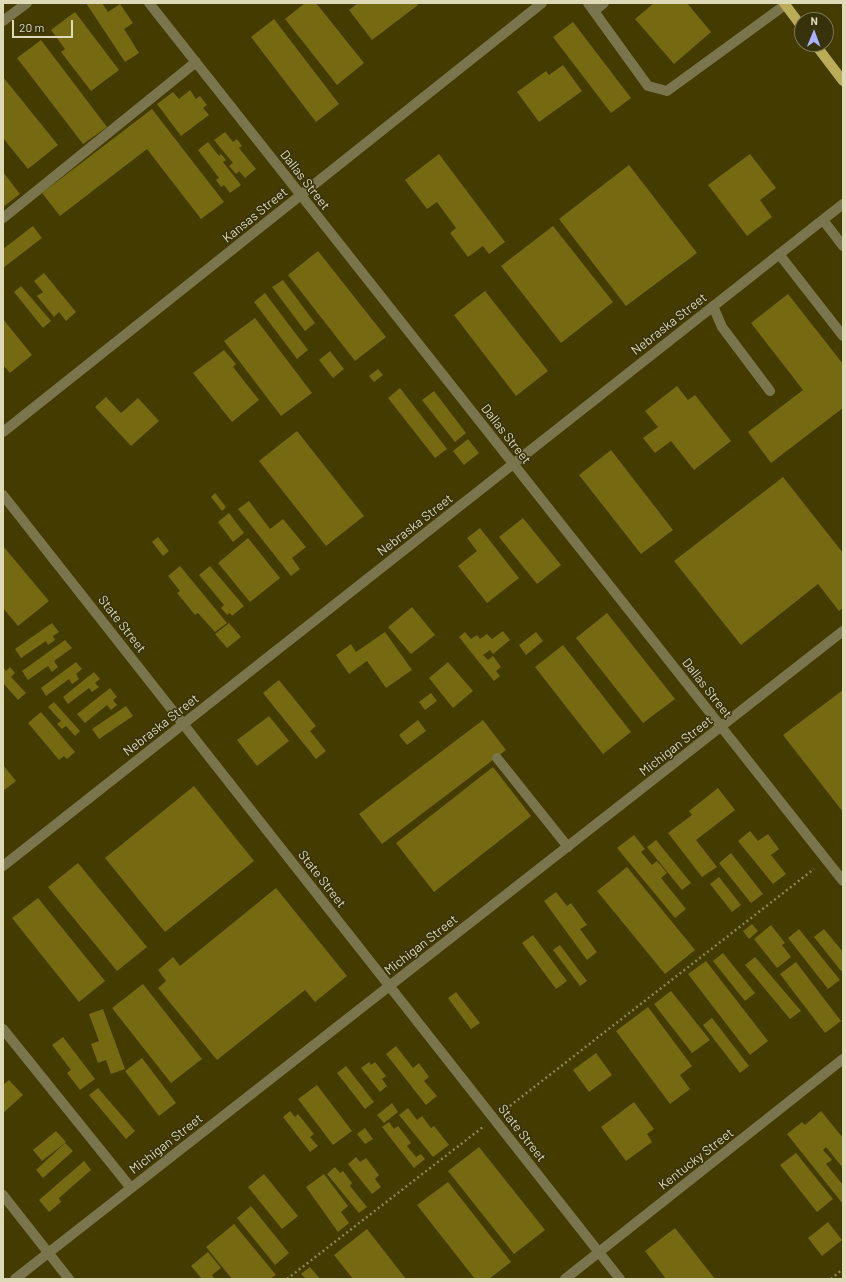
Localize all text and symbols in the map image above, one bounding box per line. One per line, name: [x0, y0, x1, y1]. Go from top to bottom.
scale bar: [14, 12, 75, 38]
north arrow: [794, 12, 834, 52]
text: N: [810, 14, 818, 27]
text: 20 m: [19, 20, 45, 34]
street label: Dallas Street: [277, 147, 333, 213]
street label: Kansas Street: [219, 184, 291, 246]
street label: Nebraska Street: [628, 290, 710, 358]
street label: Dallas Street: [478, 401, 534, 467]
street label: Nebraska Street: [374, 491, 456, 559]
street label: State Street: [95, 592, 149, 656]
street label: Dallas Street: [679, 655, 735, 721]
street label: Nebraska Street: [120, 691, 202, 759]
street label: Michigan Street: [636, 713, 716, 779]
street label: State Street: [295, 847, 349, 911]
street label: Michigan Street: [381, 912, 461, 978]
street label: State Street: [495, 1101, 549, 1165]
street label: Michigan Street: [126, 1111, 206, 1177]
street label: Kentucky Street: [655, 1125, 737, 1193]

